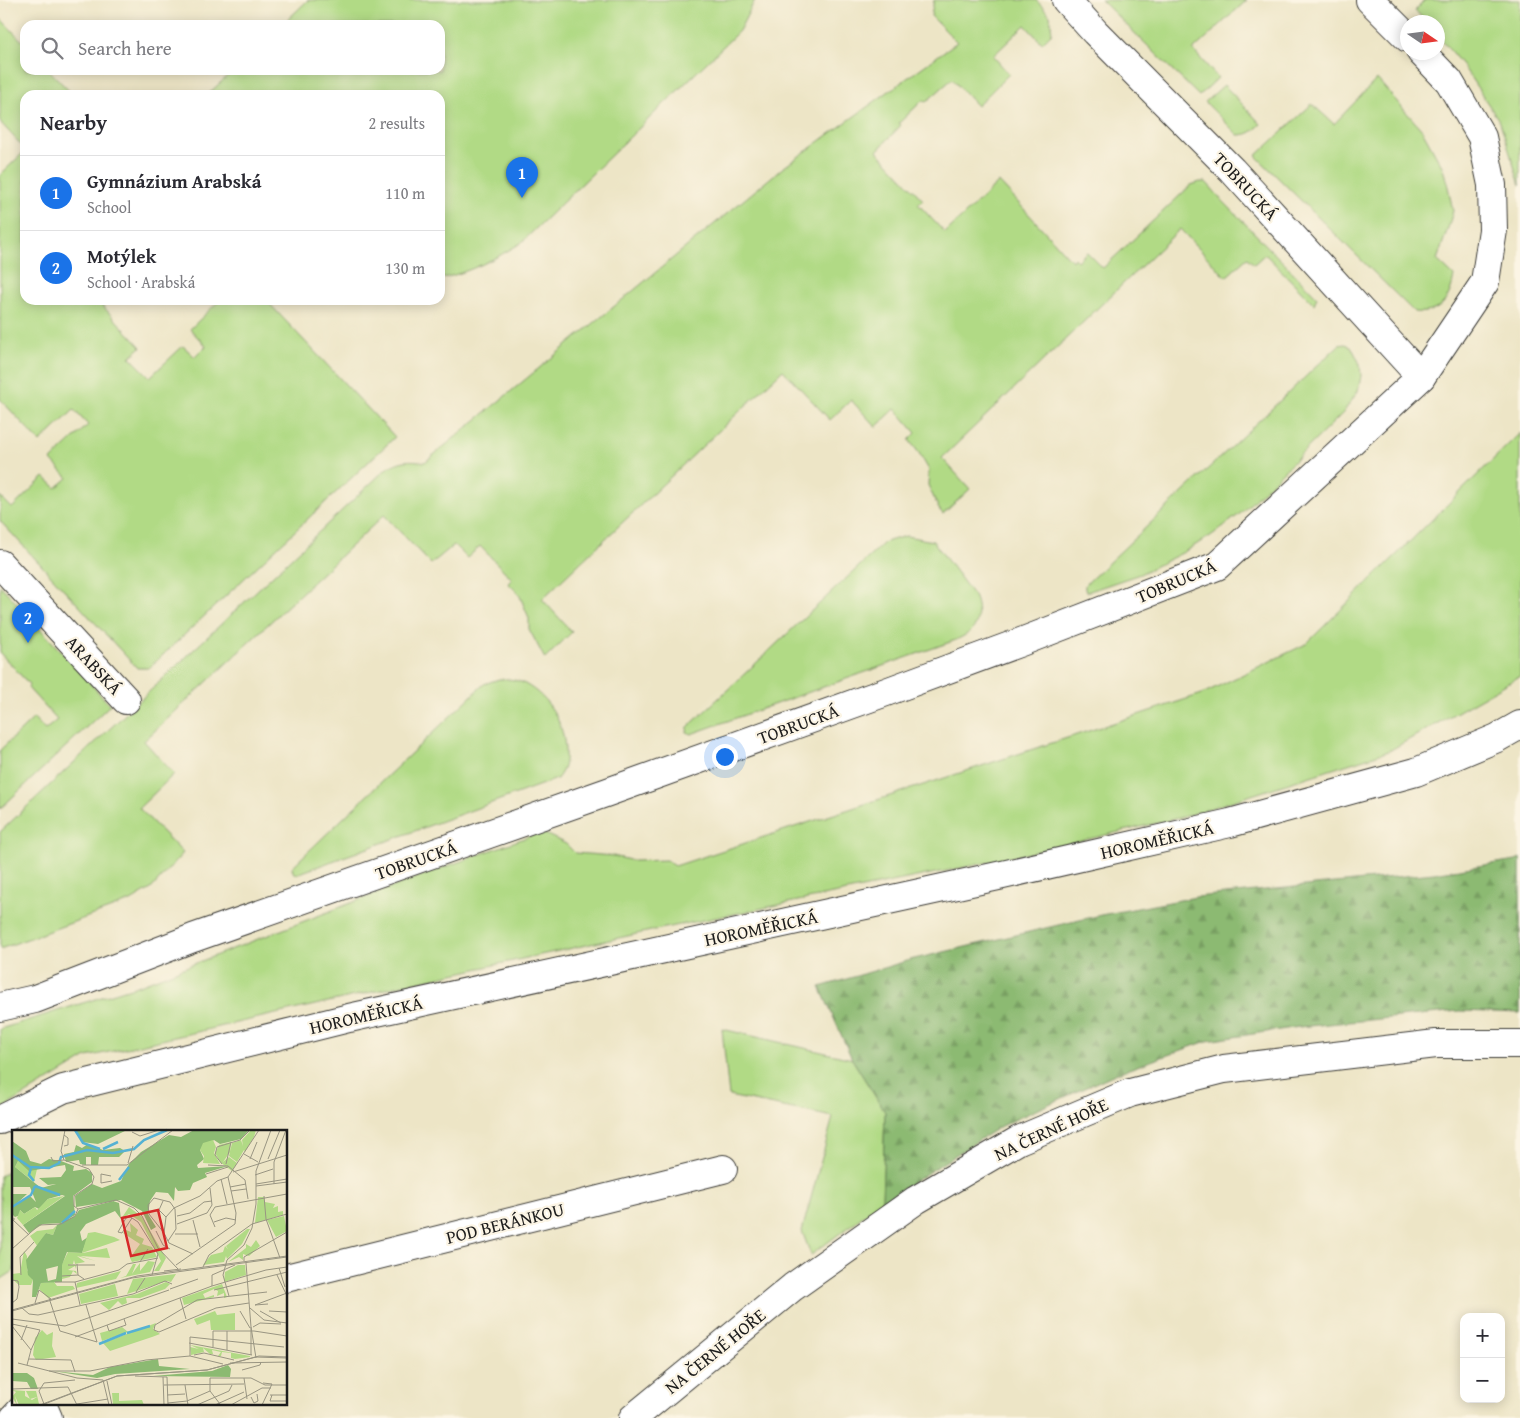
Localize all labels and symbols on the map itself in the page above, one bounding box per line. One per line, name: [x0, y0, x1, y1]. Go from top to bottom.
north arrow: [1400, 15, 1445, 60]
street label: TOBRUCKÁ: [1207, 146, 1285, 226]
pin: 1: [506, 157, 538, 198]
street label: TOBRUCKÁ: [1132, 552, 1220, 610]
pin: 2: [12, 602, 44, 643]
street label: ARABSKÁ: [59, 629, 129, 701]
street label: TOBRUCKÁ: [754, 697, 843, 751]
your location: [712, 744, 738, 770]
street label: HOROMĚŘICKÁ: [1098, 814, 1216, 866]
street label: TOBRUCKÁ: [372, 833, 461, 887]
street label: HOROMĚŘICKÁ: [702, 903, 820, 953]
street label: HOROMĚŘICKÁ: [307, 989, 425, 1041]
street label: NA ČERNÉ HOŘE: [990, 1091, 1112, 1167]
inset map: [12, 1130, 288, 1406]
street label: POD BERÁNKOU: [443, 1195, 567, 1251]
street label: NA ČERNÉ HOŘE: [659, 1302, 771, 1400]

